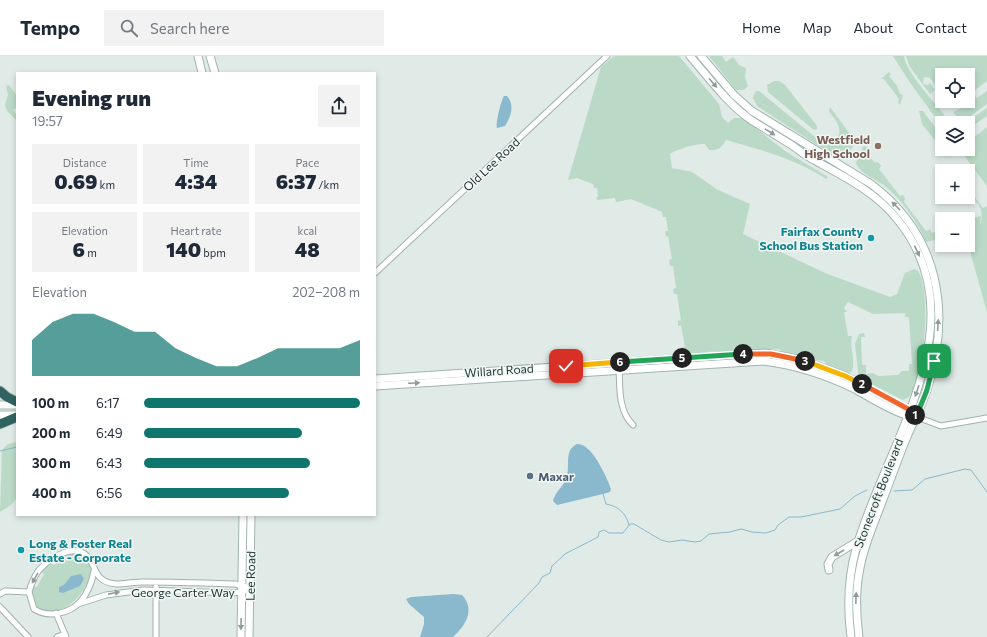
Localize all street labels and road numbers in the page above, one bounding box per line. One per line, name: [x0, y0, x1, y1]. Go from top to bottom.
street label: Old Lee Road: [460, 134, 522, 194]
street label: Willard Road: [464, 361, 534, 379]
street label: Stonecroft Boulevard: [851, 436, 905, 550]
street label: Lee Road: [243, 551, 257, 601]
street label: George Carter Way: [131, 585, 235, 599]

